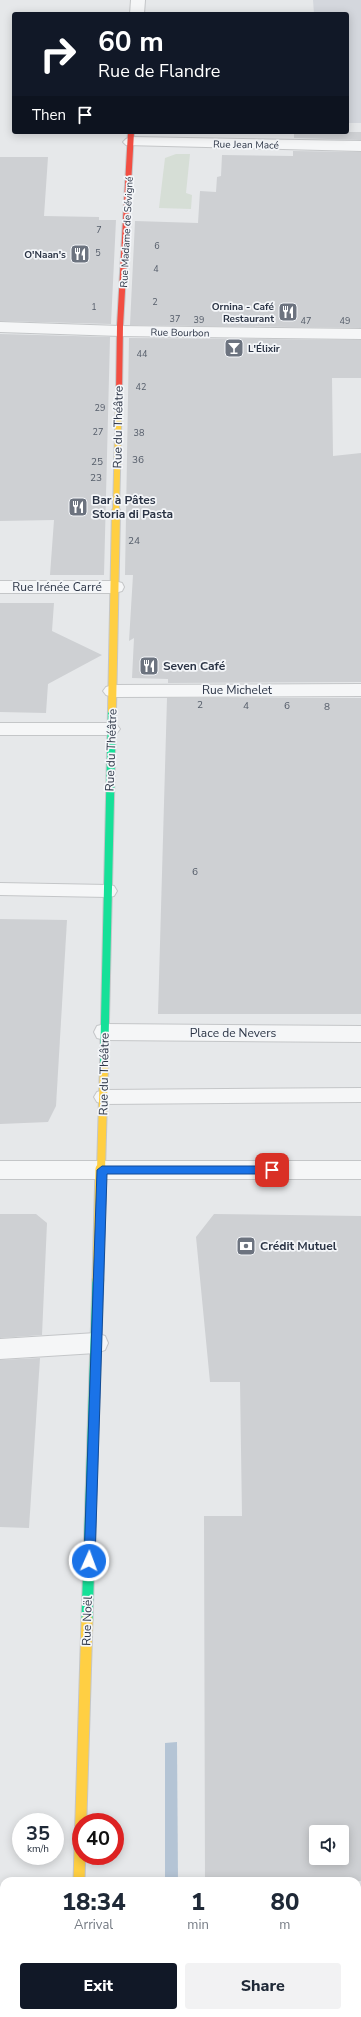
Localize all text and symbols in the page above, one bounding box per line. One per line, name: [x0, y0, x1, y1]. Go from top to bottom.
text: 60 m: [98, 23, 164, 61]
icon: right: [32, 28, 84, 80]
text: Rue de Flandre: [98, 59, 220, 83]
icon: arrive: [74, 104, 96, 126]
text: Then: [32, 105, 66, 125]
street label: Rue Jean Macé: [213, 137, 279, 153]
street label: Rue Madame de Sévigné: [117, 176, 137, 288]
house number: 7: [96, 224, 102, 236]
house number: 6: [154, 240, 160, 252]
restaurant icon: O'Naan's: [69, 243, 91, 265]
house number: 5: [95, 247, 101, 259]
place label: O'Naan's: [24, 248, 66, 262]
house number: 4: [153, 263, 159, 275]
house number: 2: [152, 296, 158, 308]
place label: Ornina - Café Restaurant: [212, 300, 275, 326]
house number: 1: [91, 301, 97, 313]
restaurant icon: Ornina - Café Restaurant: [277, 301, 299, 323]
house number: 37: [170, 313, 180, 325]
house number: 39: [194, 314, 204, 326]
house number: 47: [301, 315, 311, 327]
house number: 49: [340, 315, 350, 327]
street label: Rue Bourbon: [150, 325, 209, 341]
bar icon: L'Élixir: [223, 337, 245, 359]
place label: L'Élixir: [248, 342, 280, 356]
house number: 44: [137, 348, 148, 360]
house number: 42: [136, 381, 146, 393]
street label: Rue du Théâtre: [109, 386, 127, 468]
house number: 29: [95, 402, 105, 414]
house number: 27: [93, 426, 103, 438]
house number: 38: [134, 427, 144, 439]
house number: 36: [132, 453, 144, 467]
house number: 25: [91, 455, 103, 469]
house number: 23: [90, 471, 102, 485]
place label: Bar à Pâtes Storia di Pasta: [92, 492, 173, 522]
restaurant icon: Bar à Pâtes Storia di Pasta: [67, 496, 89, 518]
house number: 24: [128, 534, 140, 548]
street label: Rue Irénée Carré: [12, 579, 102, 595]
restaurant icon: Seven Café: [138, 655, 160, 677]
place label: Seven Café: [163, 658, 226, 674]
street label: Rue Michelet: [202, 682, 273, 698]
house number: 2: [197, 698, 203, 712]
house number: 4: [243, 699, 249, 713]
house number: 6: [284, 699, 290, 713]
house number: 8: [324, 700, 330, 714]
street label: Rue du Théâtre: [102, 708, 120, 792]
house number: 6: [192, 865, 198, 879]
street label: Place de Nevers: [190, 1025, 276, 1041]
street label: Rue du Théâtre: [95, 1033, 113, 1115]
pin: [255, 1153, 289, 1187]
icon: arrive: [261, 1159, 283, 1181]
bank icon: Crédit Mutuel: [235, 1235, 257, 1257]
place label: Crédit Mutuel: [260, 1238, 337, 1254]
position arrow: [68, 1540, 110, 1582]
street label: Rue Noël: [78, 1595, 96, 1646]
speed limit sign: 40: [72, 1813, 124, 1865]
text: 35: [26, 1820, 50, 1847]
map controls: [309, 1825, 349, 1865]
button: sound: [309, 1825, 349, 1865]
text: km/h: [27, 1842, 49, 1856]
text: 18:34: [62, 1886, 126, 1918]
text: 1: [191, 1886, 205, 1918]
text: 80: [270, 1886, 299, 1918]
text: Arrival: [74, 1916, 113, 1934]
text: min: [187, 1916, 209, 1934]
text: m: [279, 1916, 290, 1934]
button: Exit: [20, 1963, 177, 2009]
button: Share: [185, 1963, 341, 2009]

